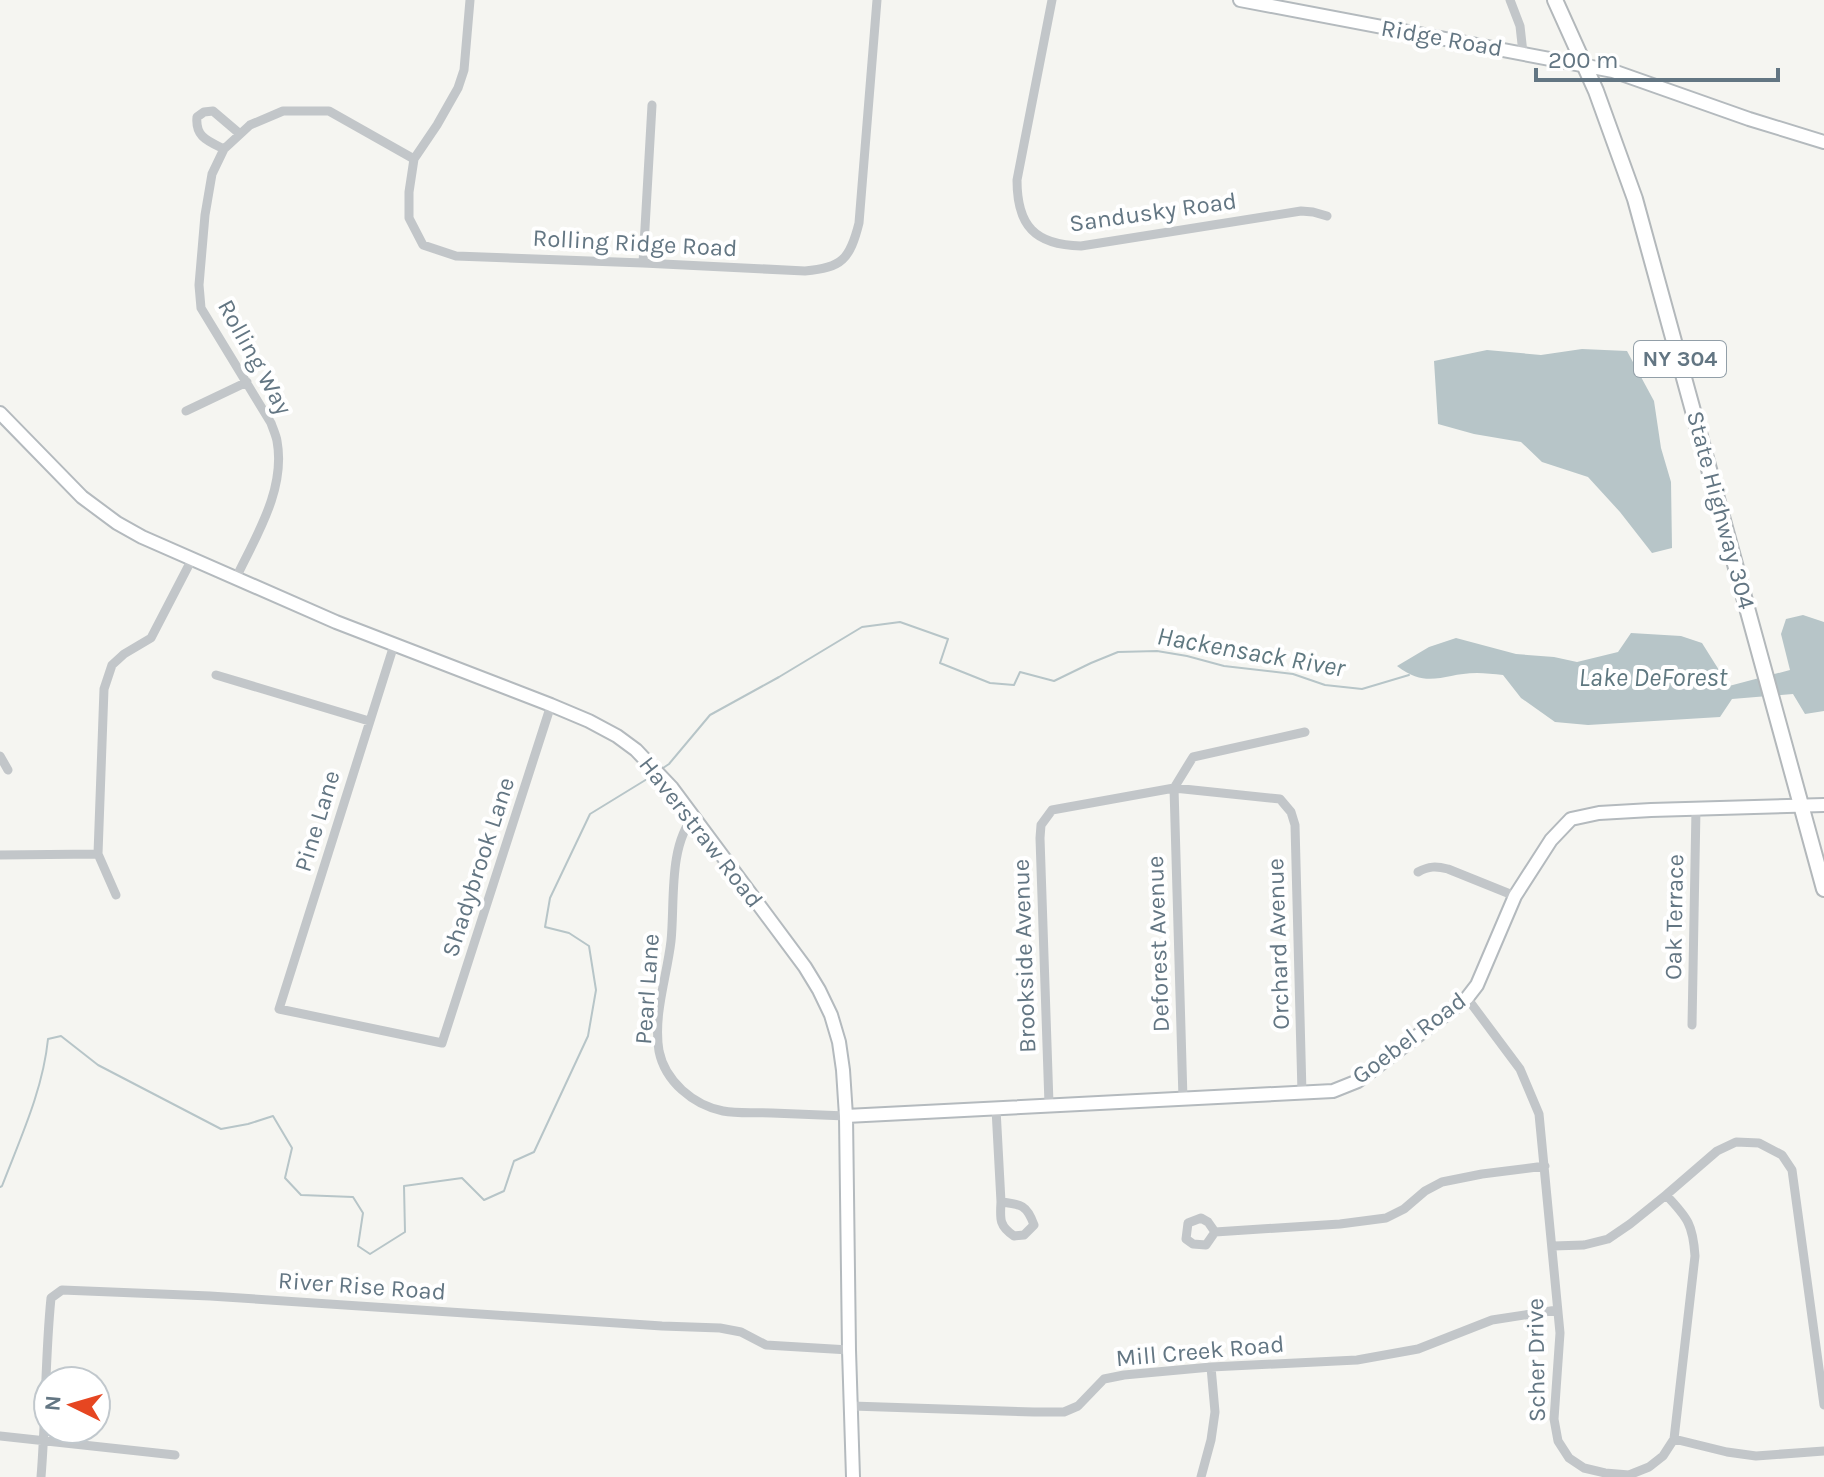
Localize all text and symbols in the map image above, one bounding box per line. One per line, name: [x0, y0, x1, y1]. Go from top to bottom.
street label: Ridge Road: [1379, 14, 1505, 62]
scale bar: [1536, 32, 1778, 82]
text: 200 m: [1548, 46, 1619, 74]
street label: Sandusky Road: [1067, 186, 1239, 238]
street label: Rolling Ridge Road: [532, 224, 738, 262]
street label: Rolling Way: [212, 295, 298, 419]
road number: NY 304: [1634, 341, 1726, 377]
street label: State Highway 304: [1681, 408, 1761, 612]
water label: Hackensack River: [1155, 620, 1349, 684]
water label: Lake DeForest: [1579, 662, 1729, 693]
street label: Haverstraw Road: [633, 751, 769, 913]
street label: Pine Lane: [288, 767, 346, 875]
street label: Shadybrook Lane: [436, 774, 520, 960]
street label: Oak Terrace: [1659, 854, 1689, 980]
street label: Deforest Avenue: [1141, 855, 1175, 1033]
street label: Brookside Avenue: [1007, 858, 1041, 1054]
street label: Orchard Avenue: [1261, 858, 1295, 1030]
street label: Pearl Lane: [629, 933, 665, 1045]
street label: Goebel Road: [1347, 986, 1471, 1090]
street label: River Rise Road: [277, 1266, 447, 1306]
street label: Scher Drive: [1521, 1298, 1551, 1422]
street label: Mill Creek Road: [1115, 1330, 1285, 1372]
north arrow: [32, 1365, 112, 1445]
text: N: [39, 1394, 67, 1412]

